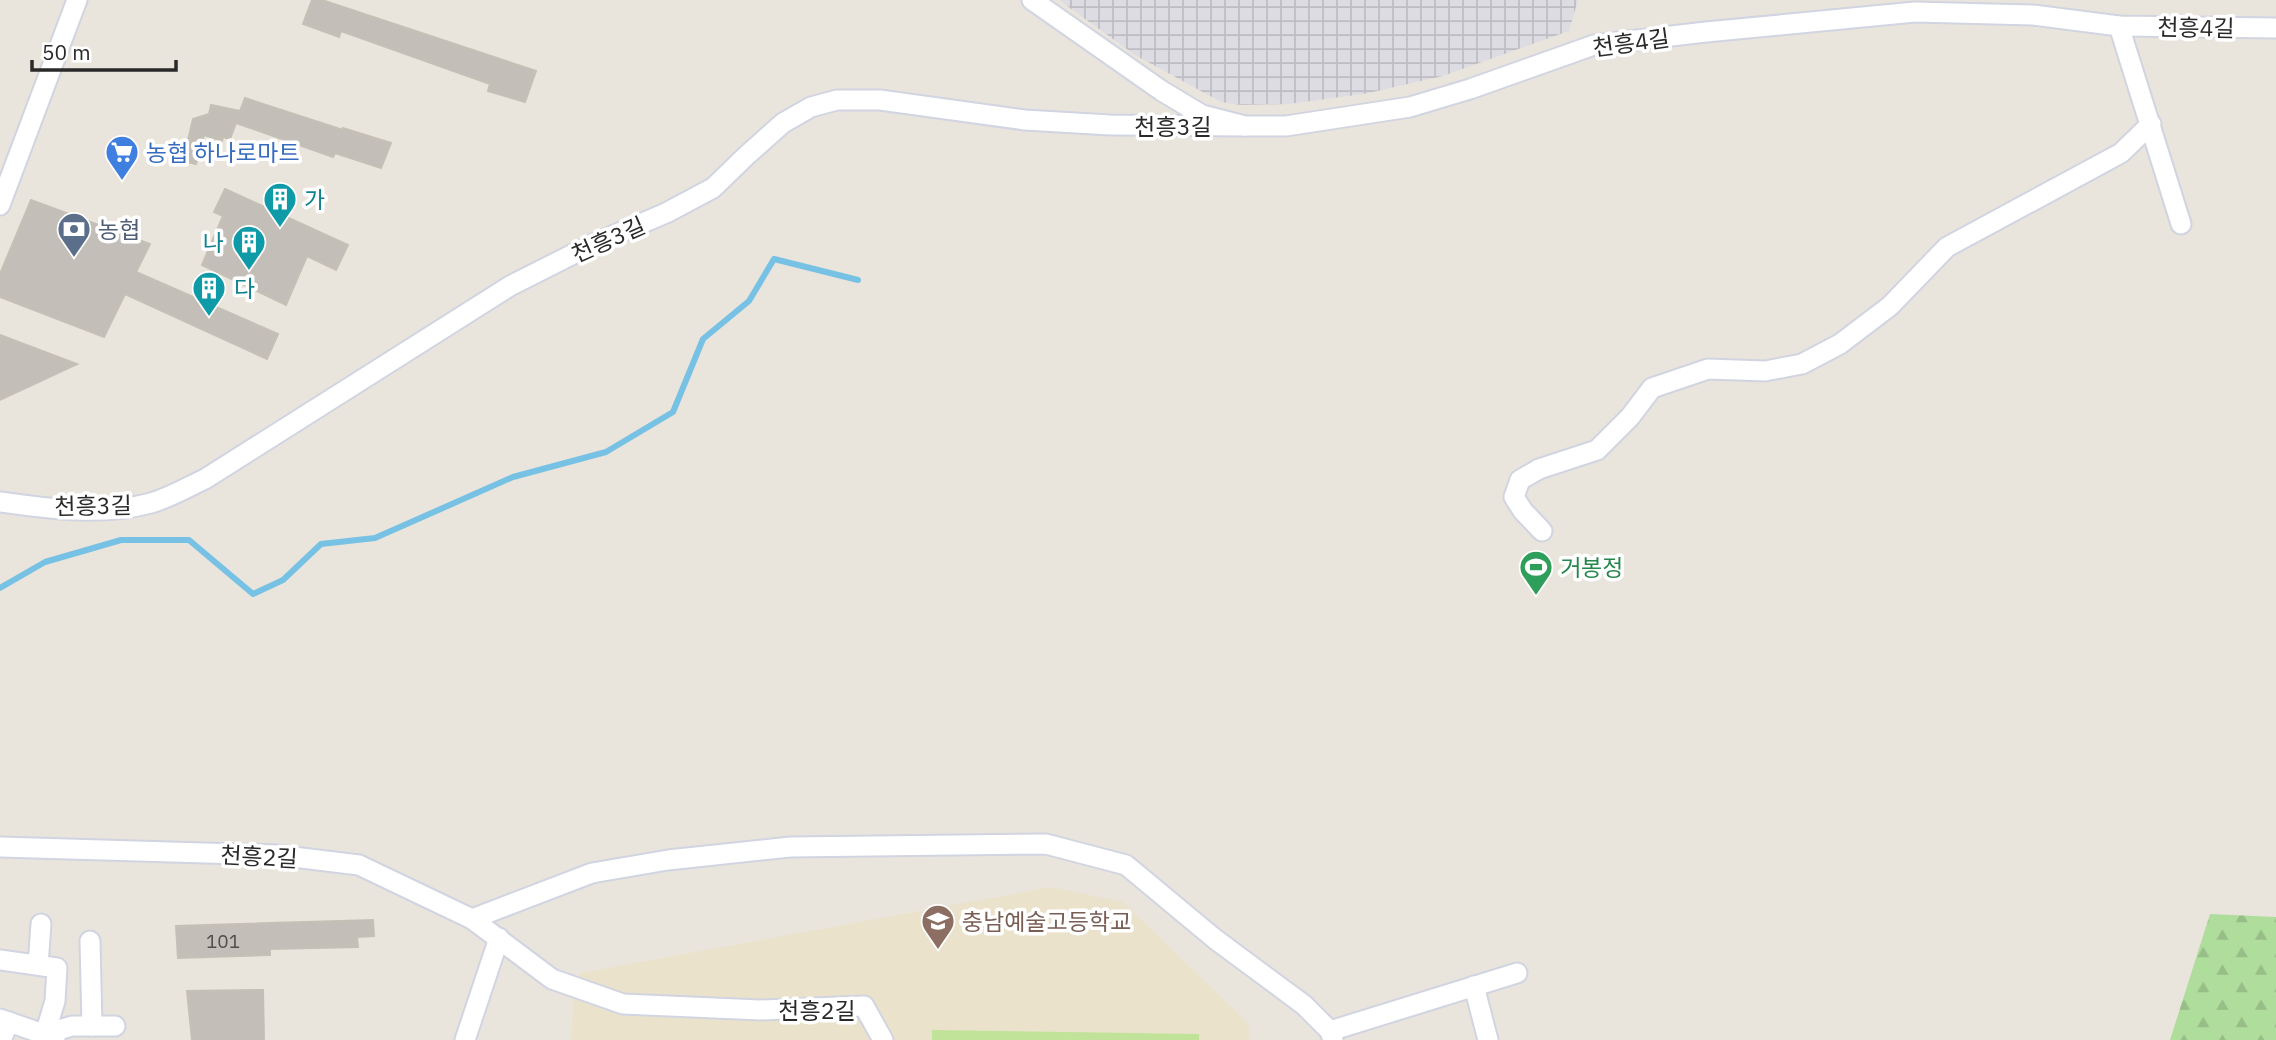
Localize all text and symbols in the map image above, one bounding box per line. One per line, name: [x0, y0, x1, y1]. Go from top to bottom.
street label: 천흥4길: [2157, 11, 2235, 43]
street label: 천흥4길: [1591, 22, 1671, 62]
scale bar: [32, 28, 175, 72]
text: 50 m: [42, 38, 91, 66]
street label: 천흥3길: [1134, 111, 1212, 141]
supermarket icon: 농협 하나로마트: [103, 133, 141, 182]
place label: 농협 하나로마트: [146, 137, 300, 167]
building icon: 가: [261, 180, 299, 229]
place label: 가: [304, 184, 325, 214]
bank icon: 농협: [55, 210, 93, 259]
street label: 천흥3길: [567, 210, 649, 268]
place label: 농협: [98, 214, 140, 244]
building icon: 나: [230, 223, 268, 272]
place label: 나: [203, 227, 224, 257]
building icon: 다: [190, 269, 228, 318]
place label: 다: [234, 273, 255, 303]
street label: 천흥3길: [54, 489, 132, 521]
sports icon: 거봉정: [1517, 548, 1555, 597]
place label: 거봉정: [1560, 552, 1623, 582]
street label: 천흥2길: [220, 839, 298, 873]
school or university icon: 충남예술고등학교: [919, 902, 957, 951]
place label: 충남예술고등학교: [962, 906, 1131, 936]
house number: 101: [206, 929, 240, 953]
street label: 천흥2길: [778, 995, 856, 1025]

